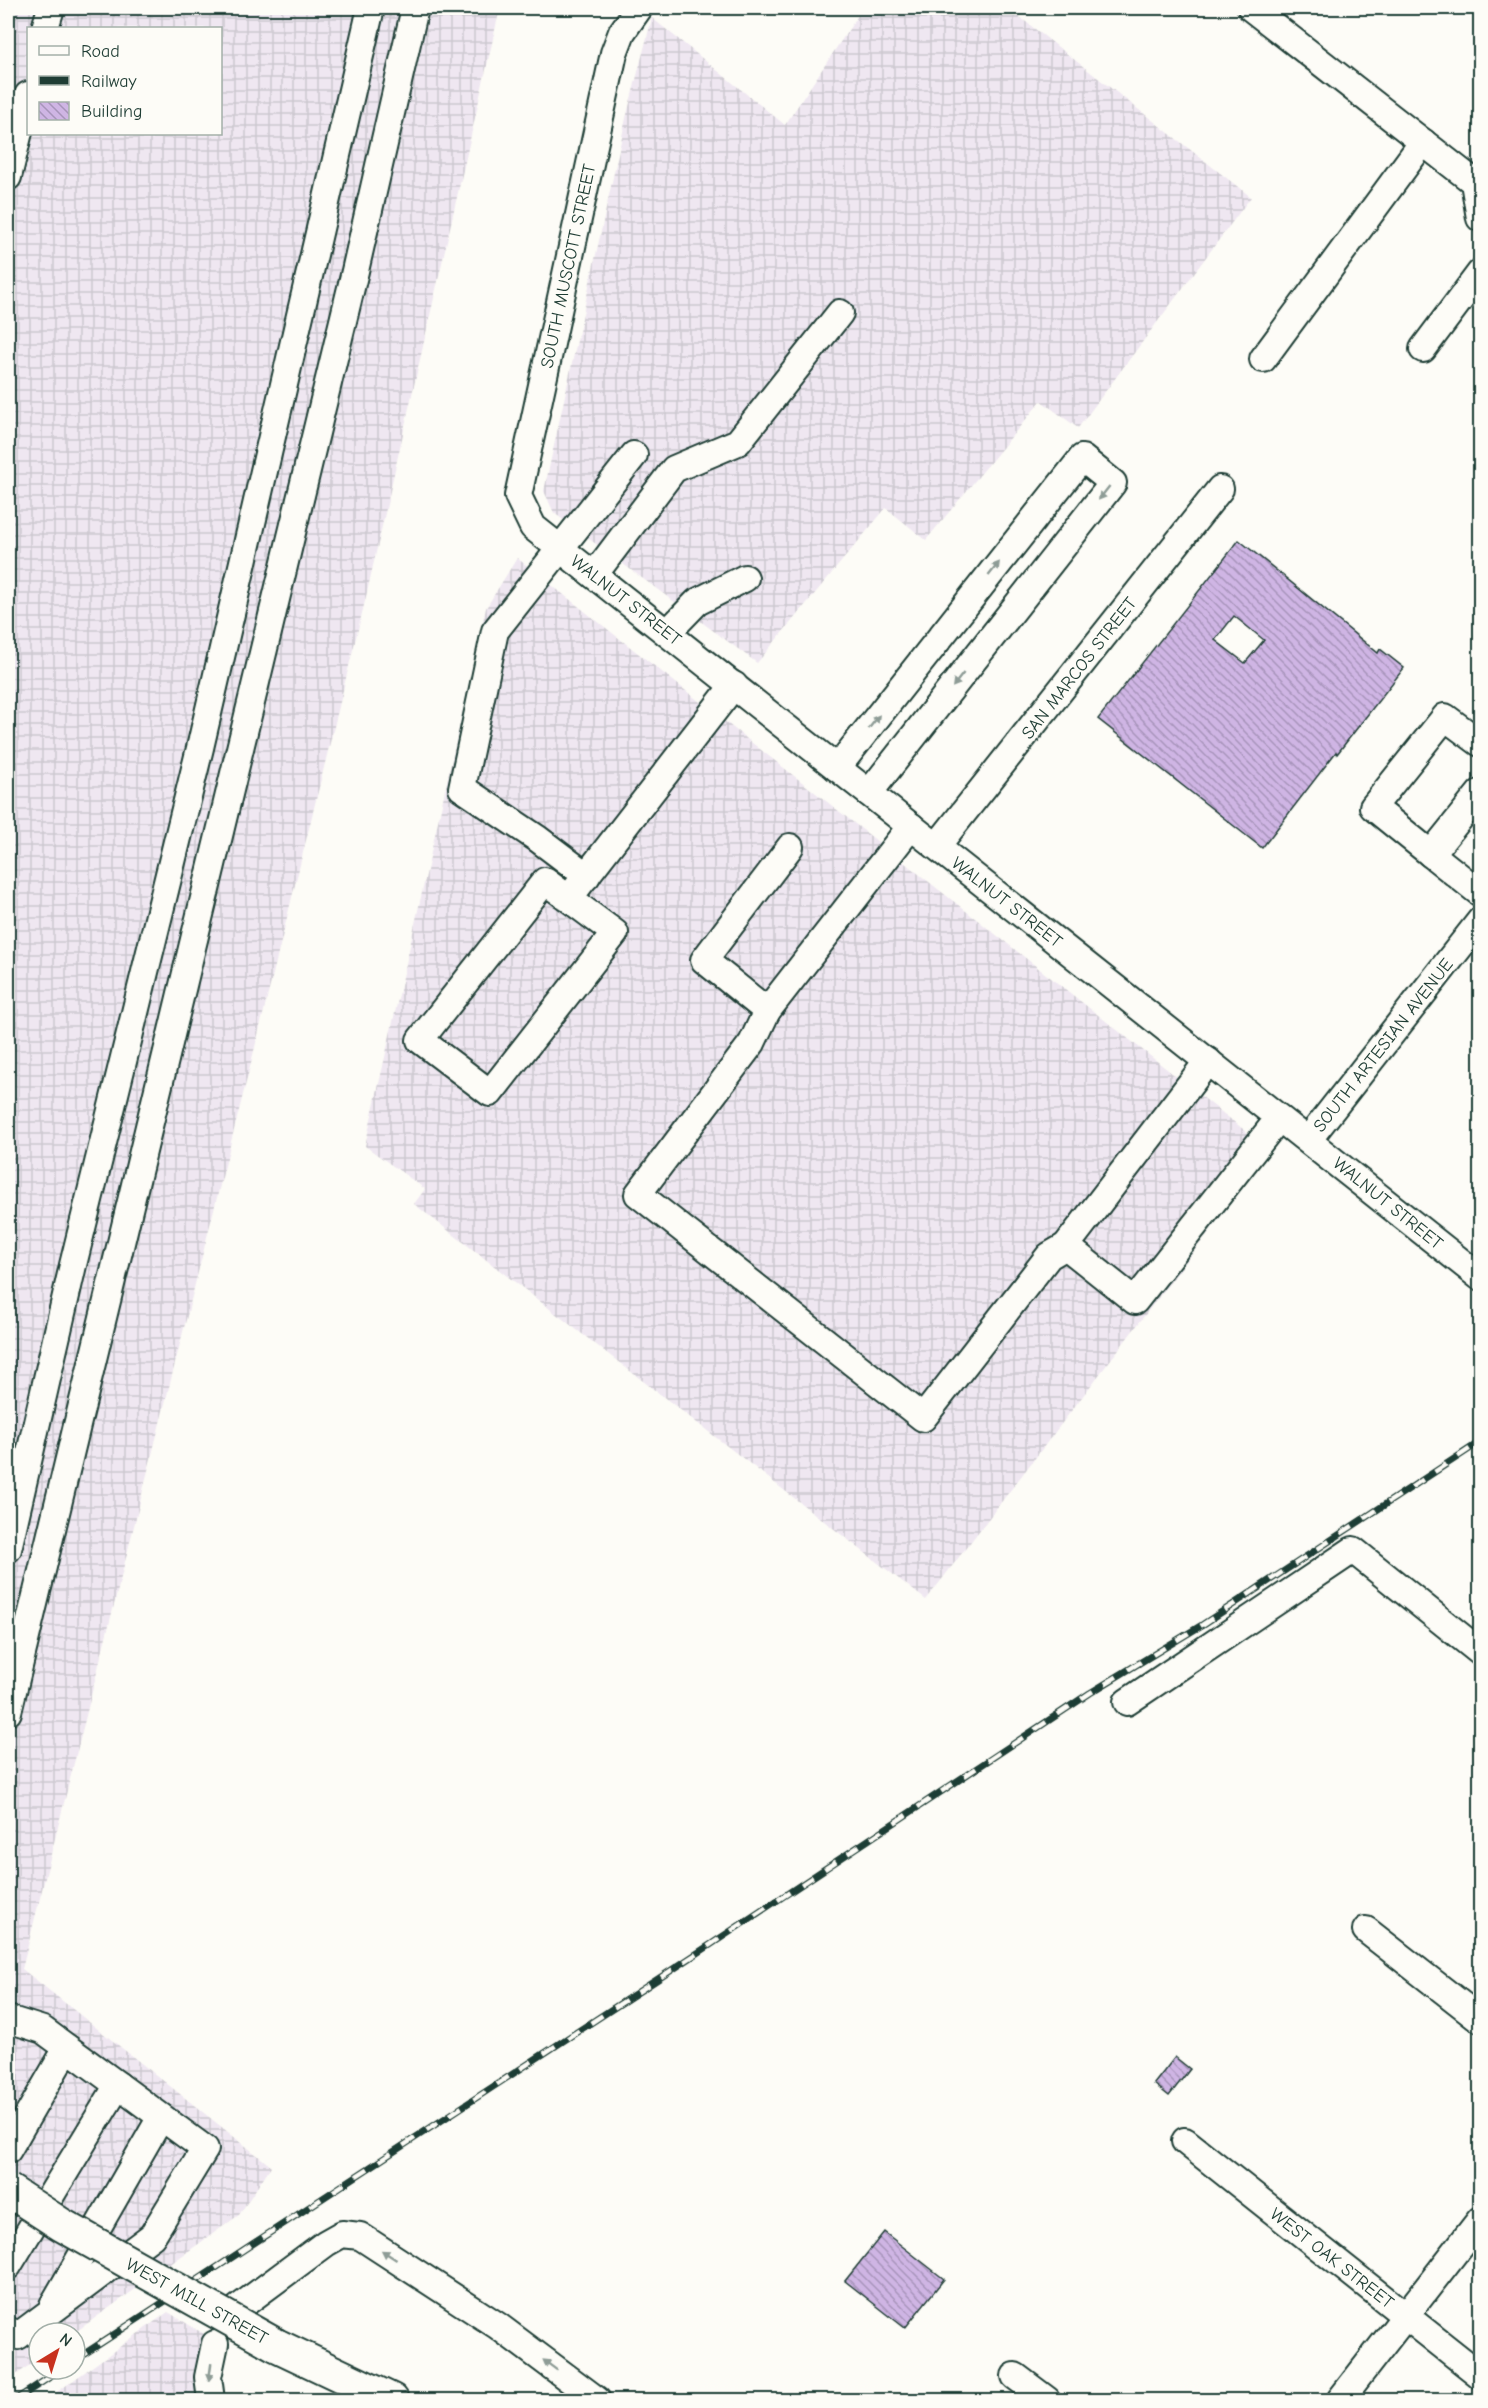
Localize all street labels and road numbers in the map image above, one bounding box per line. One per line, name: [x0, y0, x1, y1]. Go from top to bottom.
street label: SOUTH MUSCOTT STREET: [537, 162, 600, 370]
street label: WALNUT STREET: [566, 551, 686, 651]
street label: SAN MARCOS STREET: [1017, 593, 1142, 743]
street label: WALNUT STREET: [947, 853, 1067, 953]
street label: SOUTH ARTESIAN AVENUE: [1309, 954, 1458, 1136]
street label: WALNUT STREET: [1329, 1153, 1447, 1254]
street label: WEST OAK STREET: [1266, 2204, 1398, 2314]
street label: WEST MILL STREET: [122, 2254, 272, 2349]

